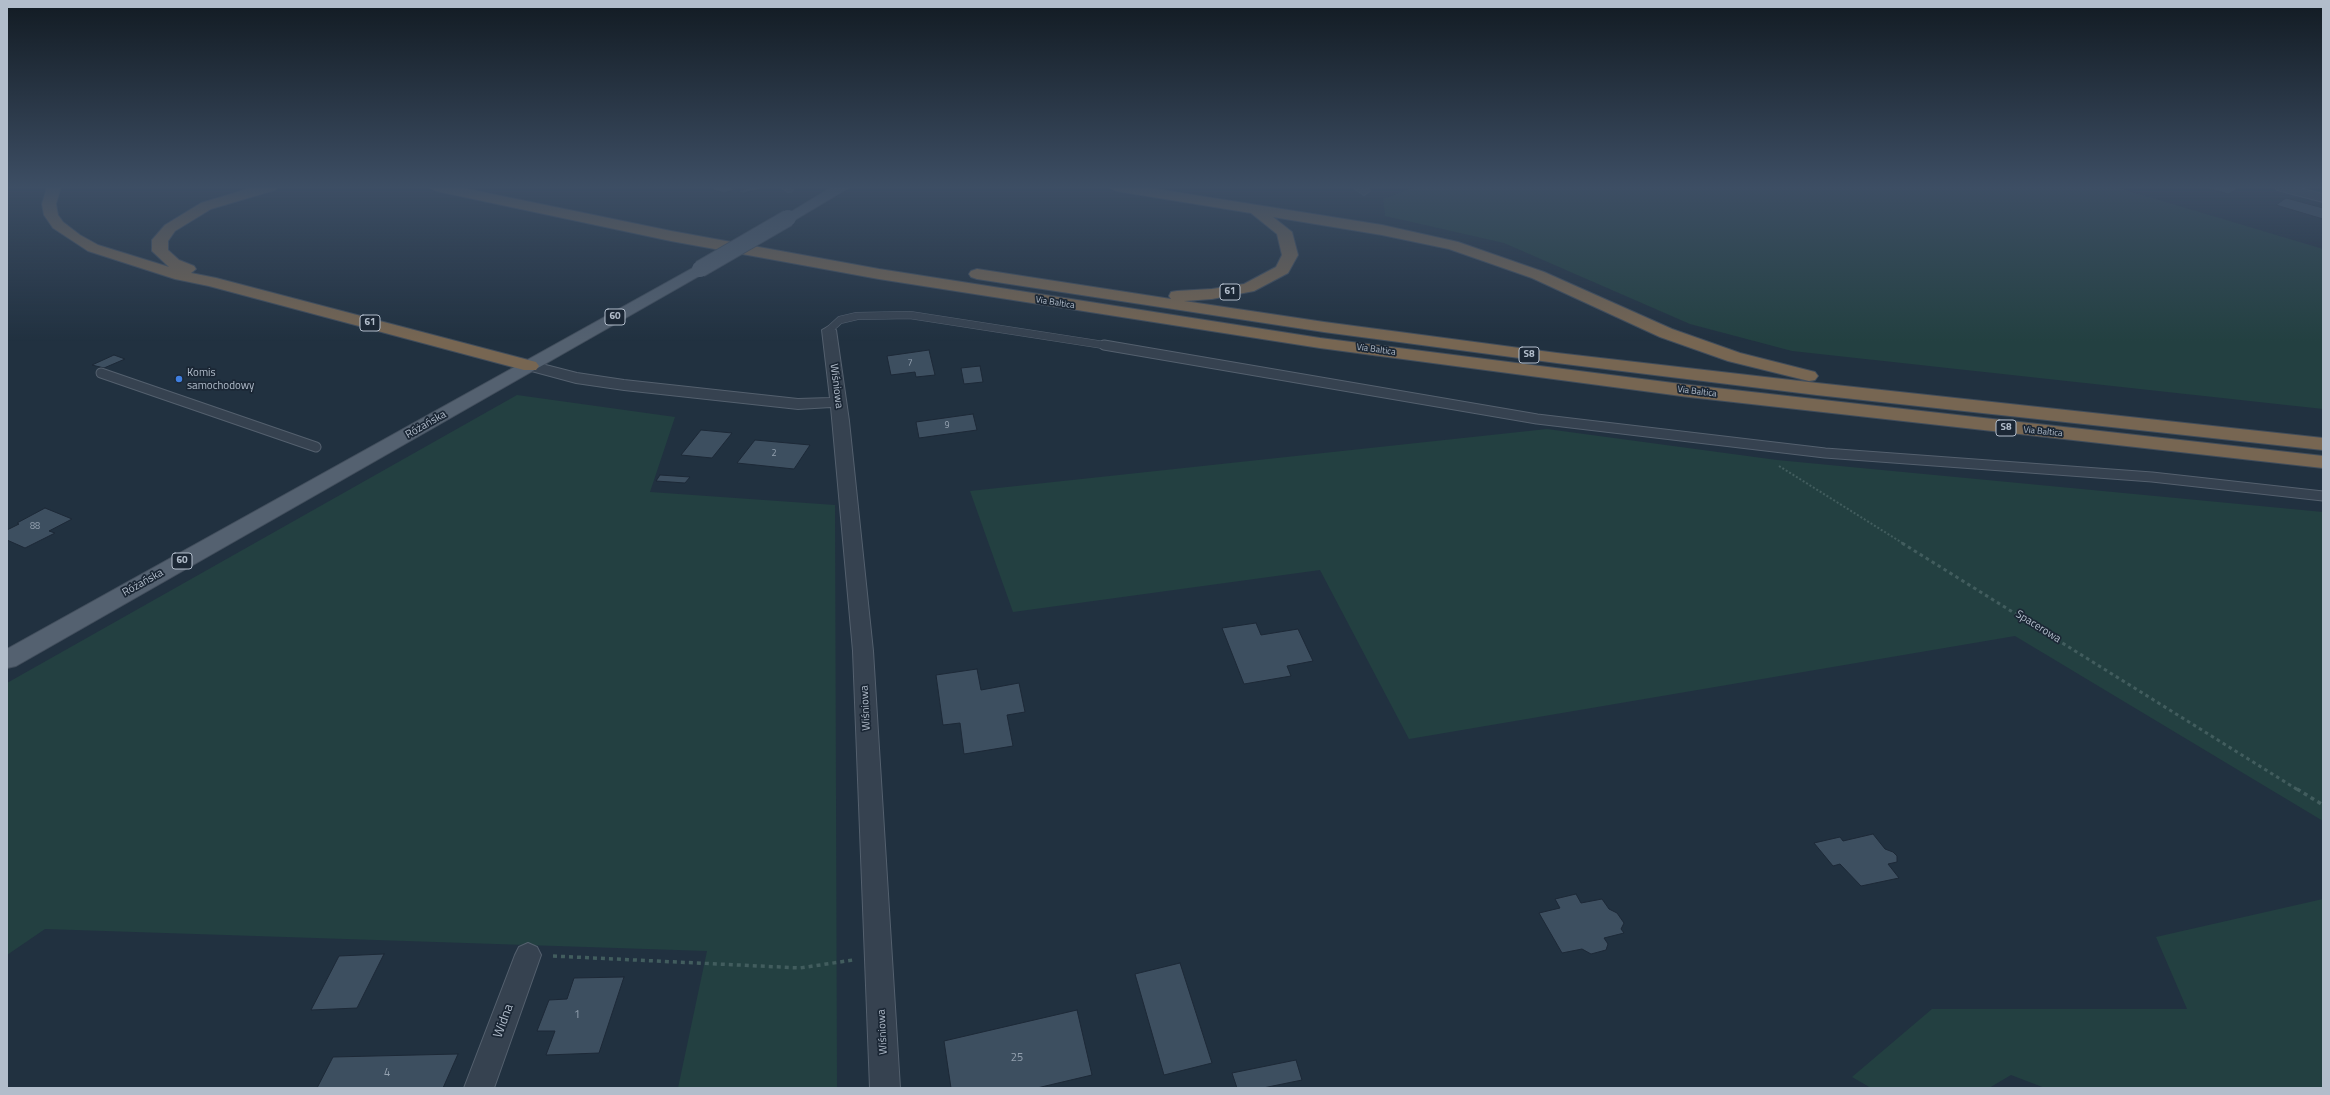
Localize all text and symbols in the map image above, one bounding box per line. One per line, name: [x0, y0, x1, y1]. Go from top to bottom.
road number: 61: [1220, 284, 1240, 300]
street label: Via Baltica: [1035, 295, 1075, 311]
road number: 60: [605, 309, 625, 325]
road number: 61: [360, 315, 380, 331]
street label: Via Baltica: [1356, 342, 1396, 358]
road number: S8: [1519, 347, 1539, 363]
house number: 7: [907, 359, 913, 369]
street label: Wiśniowa: [827, 363, 845, 409]
place label: Komis samochodowy: [187, 366, 254, 392]
marker: Komis samochodowy: [174, 374, 184, 384]
street label: Via Baltica: [1677, 384, 1717, 400]
street label: Różańska: [403, 408, 449, 442]
road number: S8: [1996, 420, 2016, 436]
house number: 9: [944, 421, 950, 431]
street label: Via Baltica: [2023, 425, 2063, 439]
house number: 2: [771, 449, 777, 459]
house number: 88: [30, 522, 40, 532]
road number: 60: [172, 553, 192, 569]
street label: Różańska: [120, 566, 166, 600]
street label: Spacerowa: [2013, 608, 2063, 646]
street label: Wiśniowa: [858, 685, 874, 731]
street label: Widna: [491, 1002, 517, 1040]
house number: 1: [574, 1008, 580, 1022]
street label: Wiśniowa: [875, 1009, 891, 1055]
house number: 25: [1011, 1051, 1023, 1065]
house number: 4: [384, 1066, 390, 1080]

